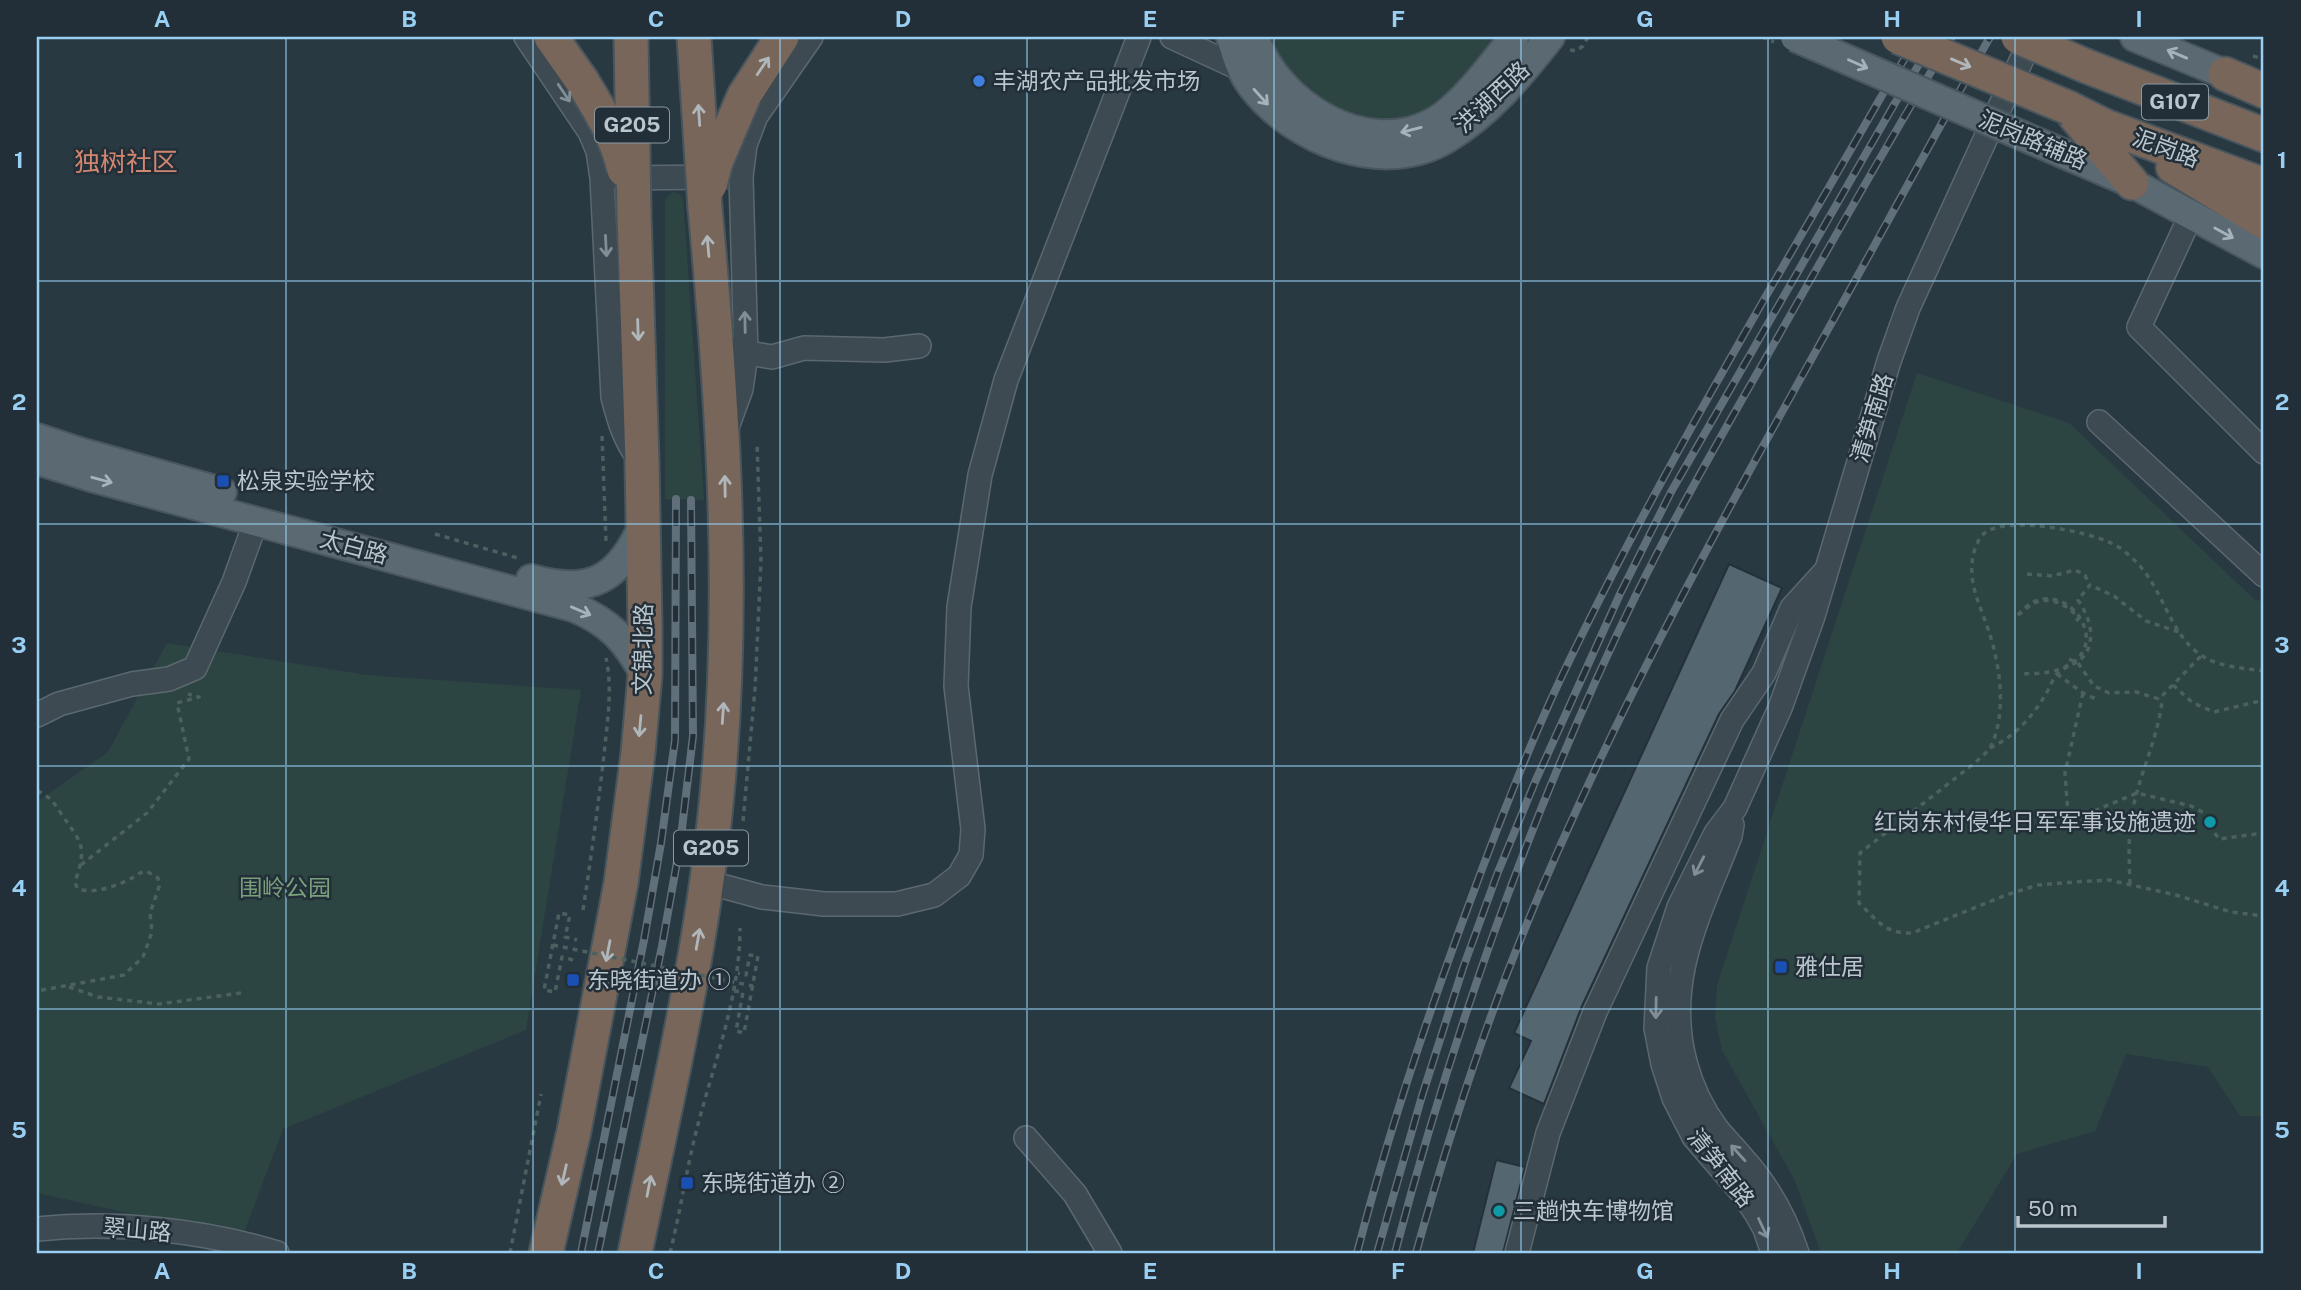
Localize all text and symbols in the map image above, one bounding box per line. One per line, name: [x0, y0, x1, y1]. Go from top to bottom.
text: A: [154, 5, 171, 32]
text: B: [401, 5, 417, 32]
text: C: [648, 5, 664, 32]
text: D: [895, 5, 911, 32]
text: E: [1143, 5, 1157, 32]
text: F: [1391, 5, 1405, 32]
text: G: [1636, 5, 1654, 32]
text: H: [1883, 5, 1901, 32]
text: I: [2135, 5, 2143, 32]
one-way arrow: [2167, 47, 2188, 60]
street label: 洪湖西路: [1449, 55, 1535, 138]
one-way arrow: [756, 57, 770, 76]
one-way arrow: [1950, 57, 1971, 70]
one-way arrow: [1847, 58, 1868, 71]
place label: 丰湖农产品批发市场: [993, 67, 1200, 94]
marker: 丰湖农产品批发市场: [971, 73, 987, 89]
one-way arrow: [557, 83, 571, 102]
road number: G107: [2142, 84, 2208, 119]
one-way arrow: [1253, 88, 1270, 105]
one-way arrow: [692, 104, 705, 127]
street label: 泥岗路辅路: [1975, 105, 2091, 174]
road number: G205: [595, 108, 669, 142]
street label: 泥岗路: [2129, 123, 2203, 172]
one-way arrow: [1400, 124, 1423, 137]
text: 1: [14, 146, 24, 173]
district label: 独树社区: [74, 146, 178, 177]
text: 1: [2277, 146, 2287, 173]
one-way arrow: [2213, 227, 2234, 240]
one-way arrow: [599, 235, 612, 258]
one-way arrow: [701, 235, 714, 258]
one-way arrow: [739, 311, 752, 334]
one-way arrow: [631, 319, 644, 342]
street label: 清笋南路: [1845, 370, 1898, 466]
text: 2: [12, 388, 26, 415]
text: 2: [2275, 388, 2289, 415]
place label: 松泉实验学校: [237, 467, 375, 494]
marker: 松泉实验学校: [215, 473, 231, 489]
one-way arrow: [91, 474, 113, 487]
one-way arrow: [718, 475, 731, 498]
street label: 太白路: [317, 525, 391, 568]
street label: 文锦北路: [628, 603, 657, 695]
one-way arrow: [570, 605, 592, 618]
text: 3: [11, 631, 27, 658]
text: 3: [2274, 631, 2290, 658]
one-way arrow: [717, 702, 730, 725]
one-way arrow: [633, 715, 646, 737]
place label: 红岗东村侵华日军军事设施遗迹: [1874, 808, 2196, 835]
marker: 红岗东村侵华日军军事设施遗迹: [2202, 814, 2218, 830]
road number: G205: [674, 830, 748, 866]
one-way arrow: [1692, 855, 1706, 876]
text: 4: [11, 874, 27, 901]
park label: 围岭公园: [239, 874, 331, 901]
text: 4: [2274, 874, 2290, 901]
one-way arrow: [692, 928, 705, 951]
one-way arrow: [601, 939, 614, 962]
place label: 雅仕居: [1795, 953, 1864, 980]
marker: 雅仕居: [1773, 959, 1789, 975]
place label: 东晓街道办 ①: [587, 966, 731, 993]
marker: 东晓街道办 ①: [565, 972, 581, 988]
one-way arrow: [1649, 996, 1663, 1019]
text: 5: [11, 1116, 27, 1143]
text: 5: [2274, 1116, 2290, 1143]
street label: 清笋南路: [1682, 1123, 1760, 1212]
one-way arrow: [1730, 1144, 1746, 1162]
one-way arrow: [556, 1163, 569, 1185]
place label: 东晓街道办 ②: [701, 1169, 845, 1196]
one-way arrow: [642, 1175, 656, 1198]
marker: 东晓街道办 ②: [679, 1175, 695, 1191]
scale bar: [2018, 1185, 2164, 1229]
text: 50 m: [2028, 1196, 2078, 1221]
place label: 三趟快车博物馆: [1513, 1197, 1674, 1224]
marker: 三趟快车博物馆: [1491, 1203, 1507, 1219]
street label: 翠山路: [101, 1213, 173, 1246]
one-way arrow: [1757, 1217, 1770, 1238]
text: A: [154, 1257, 171, 1284]
text: B: [401, 1257, 417, 1284]
text: C: [648, 1257, 664, 1284]
text: D: [895, 1257, 911, 1284]
text: E: [1143, 1257, 1157, 1284]
text: F: [1391, 1257, 1405, 1284]
text: G: [1636, 1257, 1654, 1284]
text: H: [1883, 1257, 1901, 1284]
text: I: [2135, 1257, 2143, 1284]

